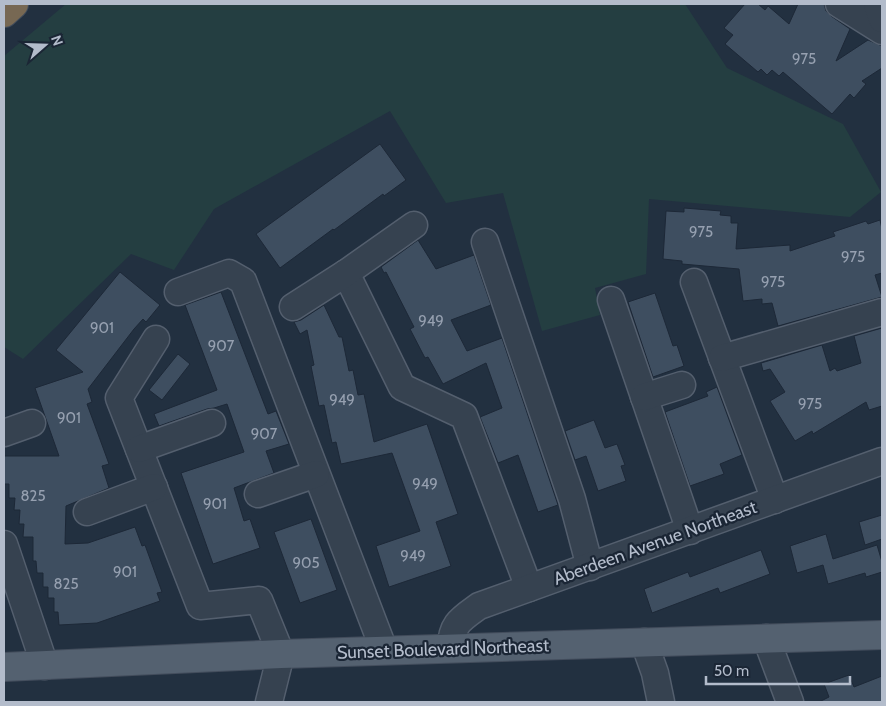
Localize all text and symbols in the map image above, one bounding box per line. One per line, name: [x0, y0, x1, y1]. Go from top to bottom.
north arrow: [20, 20, 70, 70]
text: N: [47, 33, 67, 48]
house number: 975: [792, 50, 816, 68]
house number: 975: [689, 223, 713, 241]
house number: 975: [841, 248, 865, 266]
house number: 975: [761, 273, 785, 291]
house number: 949: [418, 312, 444, 330]
house number: 901: [90, 319, 114, 337]
house number: 907: [208, 337, 235, 355]
house number: 949: [329, 391, 355, 409]
house number: 975: [798, 395, 822, 413]
house number: 901: [57, 409, 81, 427]
house number: 907: [251, 425, 278, 443]
house number: 949: [412, 475, 438, 493]
house number: 825: [20, 487, 46, 505]
house number: 901: [203, 495, 227, 513]
street label: Aberdeen Avenue Northeast: [550, 496, 760, 590]
house number: 949: [400, 547, 426, 565]
house number: 905: [292, 554, 320, 572]
house number: 901: [113, 563, 137, 581]
house number: 825: [53, 575, 79, 593]
street label: Sunset Boulevard Northeast: [337, 634, 549, 664]
scale bar: [706, 654, 850, 686]
text: 50 m: [714, 662, 749, 680]

